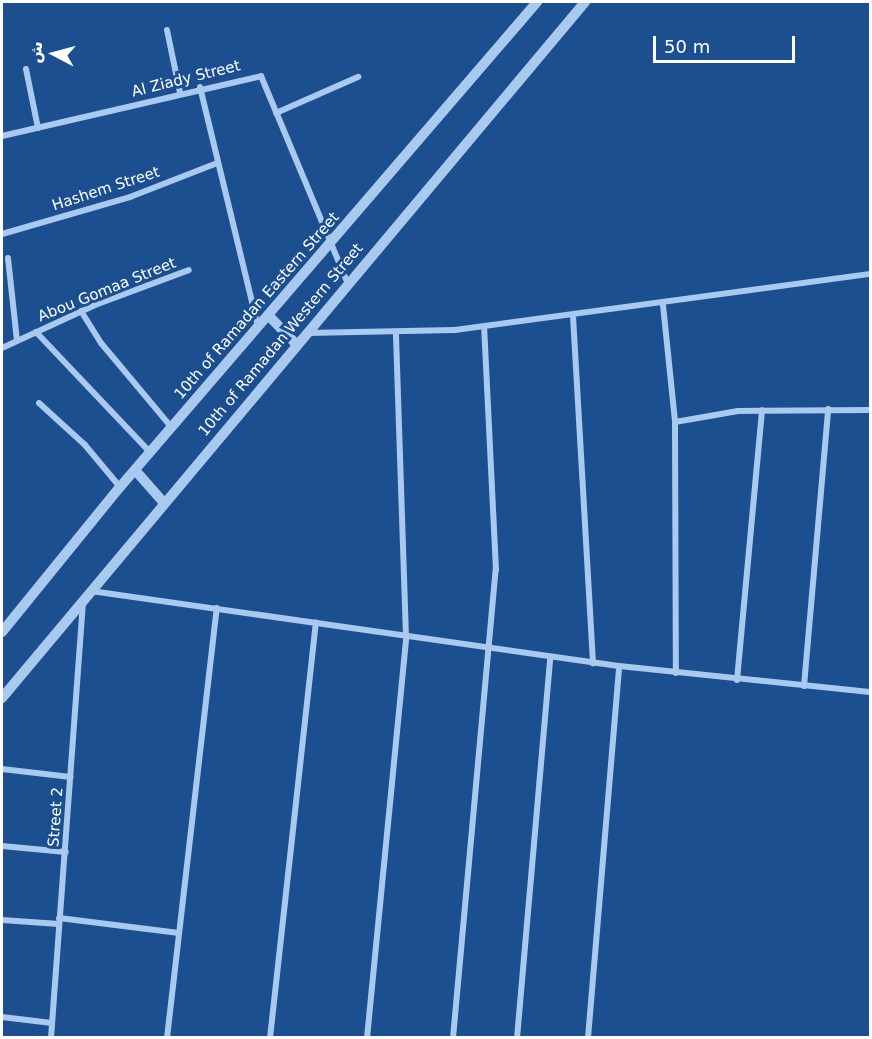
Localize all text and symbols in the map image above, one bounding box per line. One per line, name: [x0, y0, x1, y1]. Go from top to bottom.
north arrow: [24, 24, 84, 84]
scale bar: [656, 24, 798, 62]
text: 50 m: [664, 36, 710, 57]
text: ش: [25, 40, 46, 64]
street label: Al Ziady Street: [130, 57, 242, 101]
street label: Hashem Street: [50, 163, 162, 215]
street label: 10th of Ramadan Eastern Street: [171, 209, 343, 403]
street label: 10th of Ramadan Western Street: [195, 240, 367, 440]
street label: Abou Gomaa Street: [35, 254, 179, 326]
street label: Street 2: [45, 787, 67, 847]

